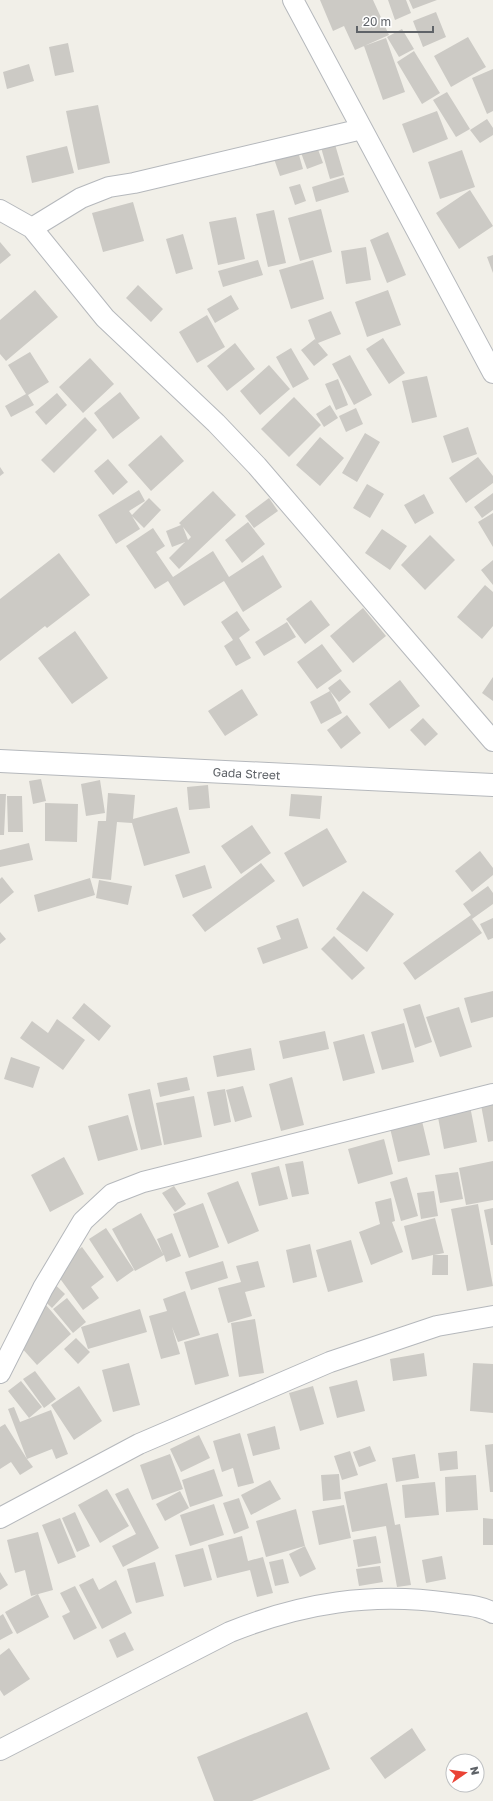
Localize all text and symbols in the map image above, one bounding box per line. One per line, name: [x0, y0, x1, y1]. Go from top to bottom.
scale bar: [357, 8, 433, 34]
text: 20 m: [363, 14, 391, 29]
street label: Gada Street: [212, 764, 281, 782]
north arrow: [445, 1753, 485, 1793]
text: N: [468, 1765, 483, 1776]

